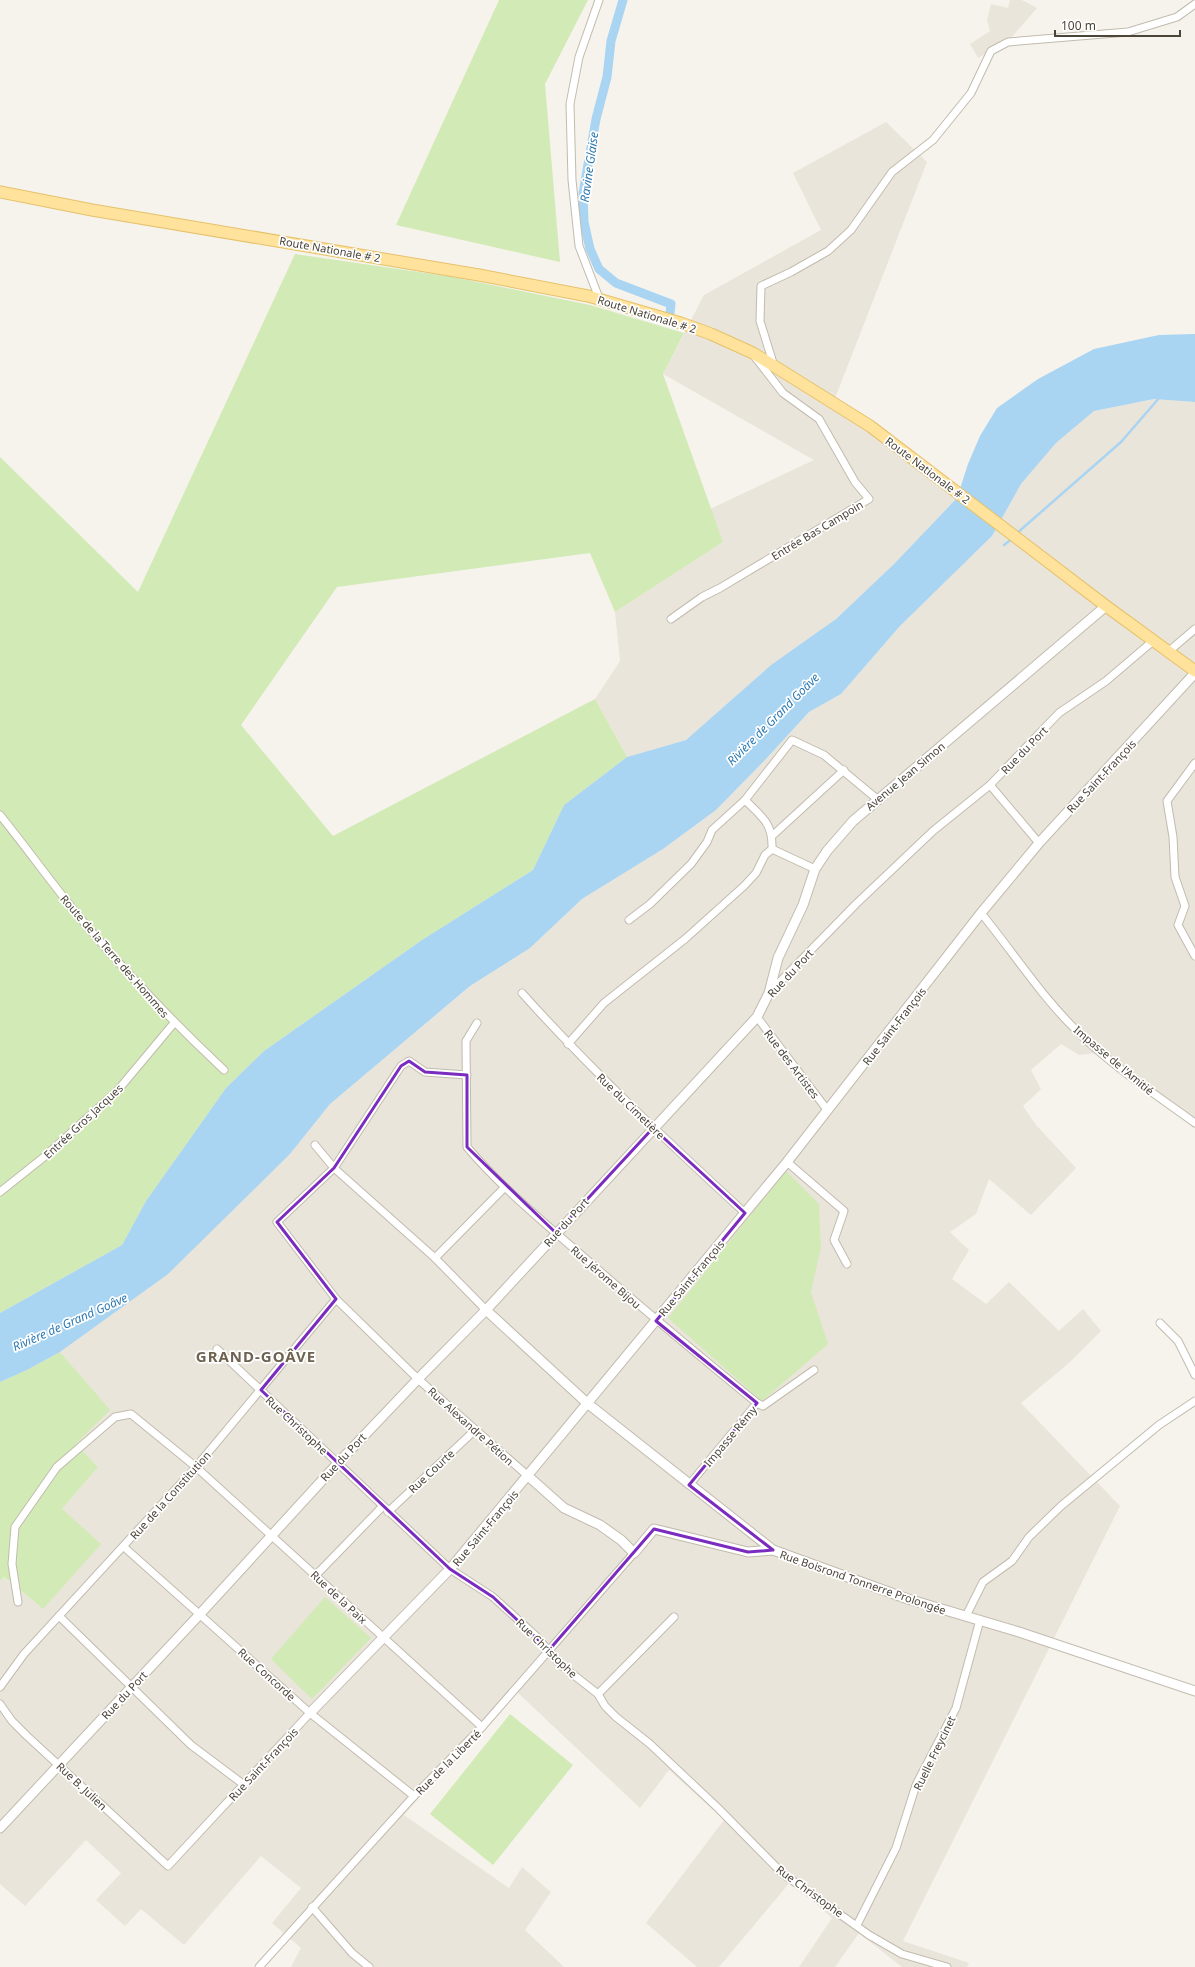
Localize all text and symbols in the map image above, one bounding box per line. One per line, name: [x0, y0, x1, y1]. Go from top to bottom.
scale bar: [1055, 12, 1180, 38]
text: 100 m: [1061, 17, 1096, 34]
water label: Ravine Glaise: [576, 131, 602, 203]
street label: Route Nationale # 2: [278, 233, 382, 265]
street label: Route Nationale # 2: [596, 292, 698, 336]
street label: Route Nationale # 2: [883, 433, 973, 507]
street label: Entrée Bas Campoin: [768, 497, 866, 563]
water label: Rivière de Grand Goâve: [723, 669, 823, 769]
street label: Rue du Port: [997, 723, 1051, 777]
street label: Rue Saint-François: [1063, 736, 1139, 816]
street label: Avenue Jean Simon: [862, 738, 948, 814]
street label: Route de la Terre des Hommes: [57, 891, 173, 1021]
street label: Rue du Port: [764, 946, 816, 1000]
street label: Rue Saint-François: [859, 984, 929, 1068]
street label: Impasse de l'Amitié: [1071, 1022, 1157, 1098]
street label: Rue des Artistes: [761, 1026, 823, 1102]
street label: Rue du Cimetière: [594, 1070, 668, 1142]
street label: Entrée Gros Jacques: [40, 1080, 126, 1162]
street label: Rue du Port: [540, 1194, 592, 1250]
street label: Rue Saint-François: [655, 1237, 727, 1319]
street label: Rue Jérome Bijou: [568, 1242, 644, 1312]
water label: Rivière de Grand Goâve: [10, 1289, 130, 1355]
district label: GRAND-GOÂVE: [196, 1346, 316, 1366]
street label: Rue Alexandre Pétion: [425, 1383, 517, 1469]
street label: Rue Christophe: [263, 1392, 331, 1458]
street label: Impasse Rémy: [700, 1402, 760, 1470]
street label: Rue du Port: [317, 1430, 369, 1484]
street label: Rue Courte: [405, 1446, 457, 1496]
street label: Rue de la Constitution: [126, 1448, 214, 1542]
street label: Rue Saint-François: [449, 1487, 521, 1569]
street label: Rue Boisrond Tonnerre Prolongée: [778, 1546, 948, 1618]
street label: Rue de la Paix: [308, 1567, 371, 1627]
street label: Rue Christophe: [513, 1615, 581, 1681]
street label: Rue Concorde: [235, 1644, 299, 1704]
street label: Rue du Port: [98, 1668, 150, 1722]
street label: Ruelle Freycinet: [909, 1713, 959, 1793]
street label: Rue Saint-François: [225, 1724, 301, 1804]
street label: Rue de la Liberté: [412, 1726, 484, 1798]
street label: Rue B. Julien: [53, 1759, 111, 1813]
street label: Rue Christophe: [773, 1862, 847, 1920]

